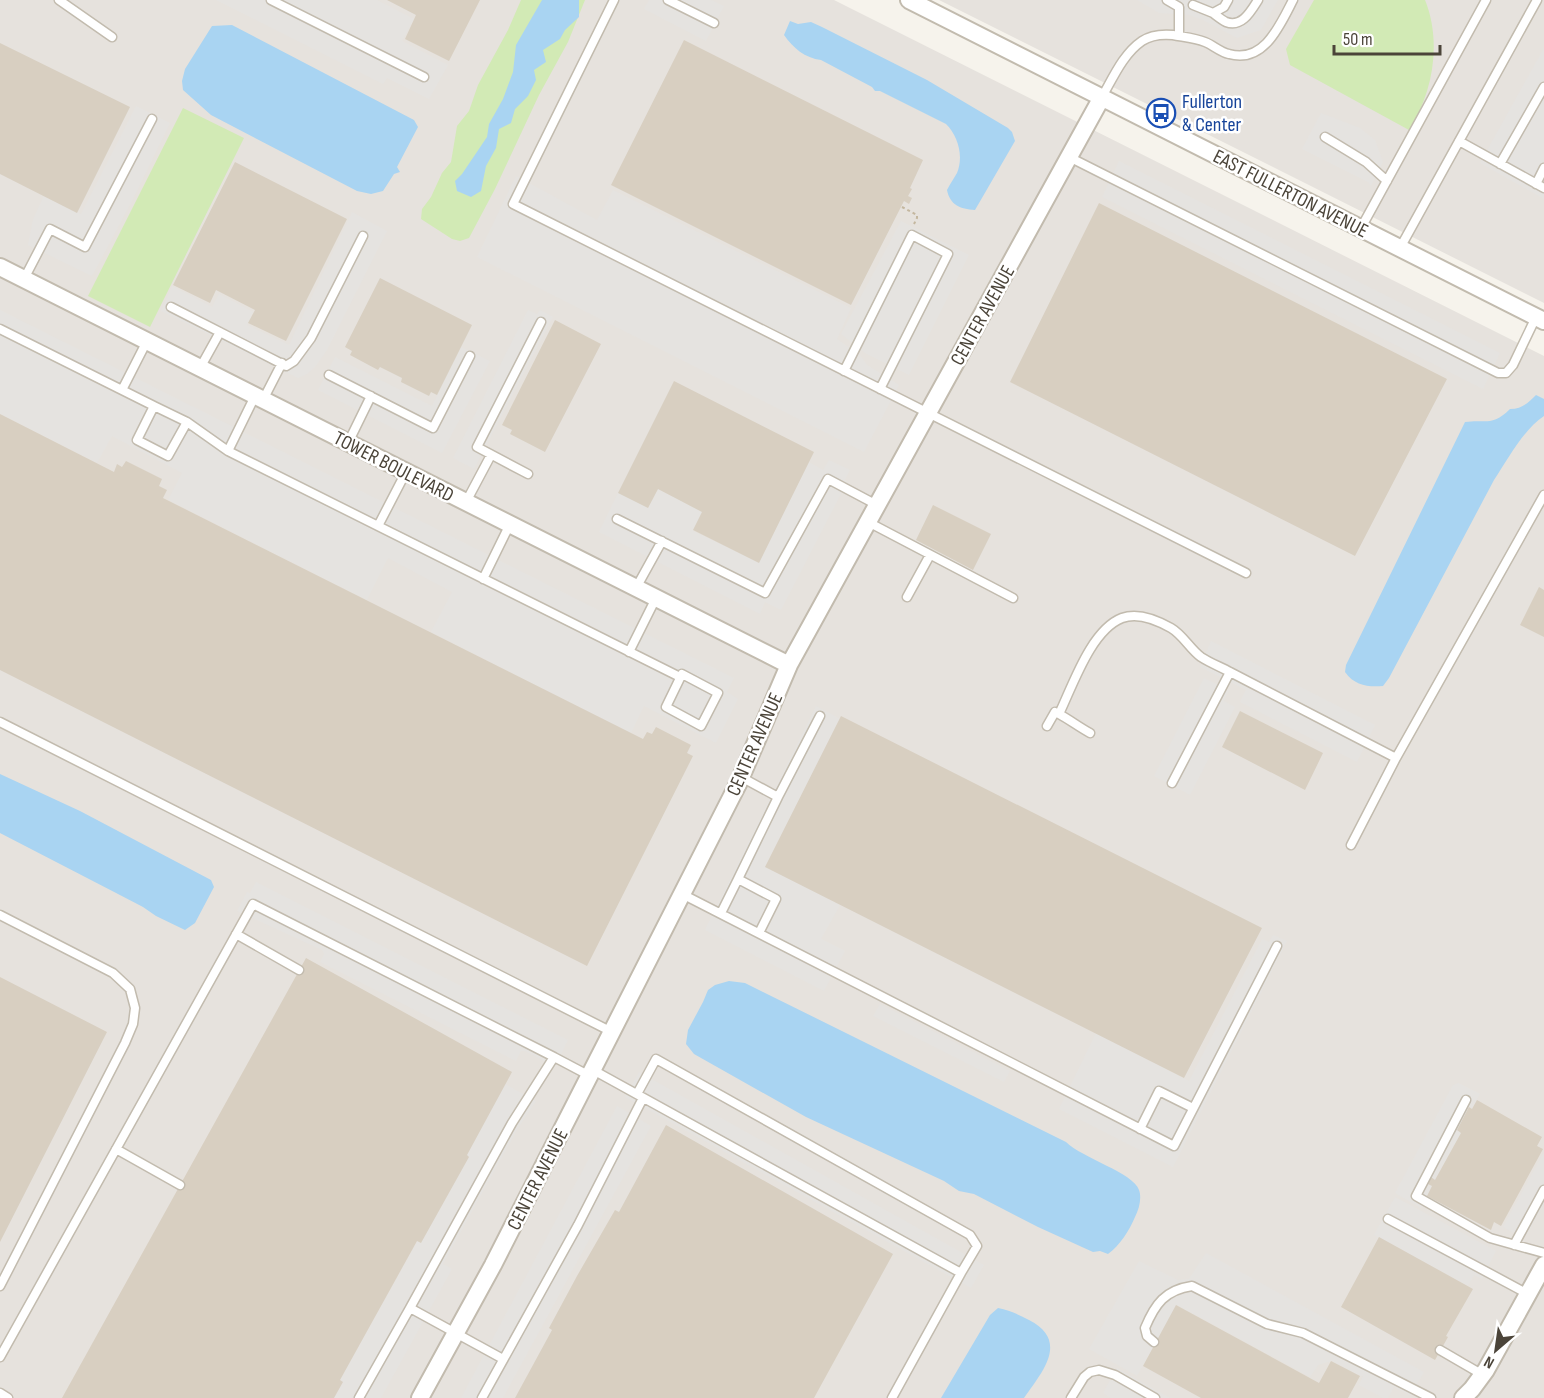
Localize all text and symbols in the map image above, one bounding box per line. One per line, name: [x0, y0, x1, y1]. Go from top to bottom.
scale bar: [1334, 18, 1440, 56]
text: 50 m: [1343, 29, 1373, 50]
place label: Fullerton & Center: [1182, 90, 1242, 137]
bus stop icon: Fullerton & Center: [1145, 97, 1177, 129]
street label: EAST FULLERTON AVENUE: [1209, 144, 1372, 243]
street label: CENTER AVENUE: [946, 261, 1020, 370]
street label: TOWER BOULEVARD: [329, 426, 458, 507]
street label: CENTER AVENUE: [721, 689, 788, 800]
street label: CENTER AVENUE: [502, 1125, 574, 1234]
north arrow: [1466, 1320, 1526, 1380]
text: N: [1481, 1351, 1498, 1372]

